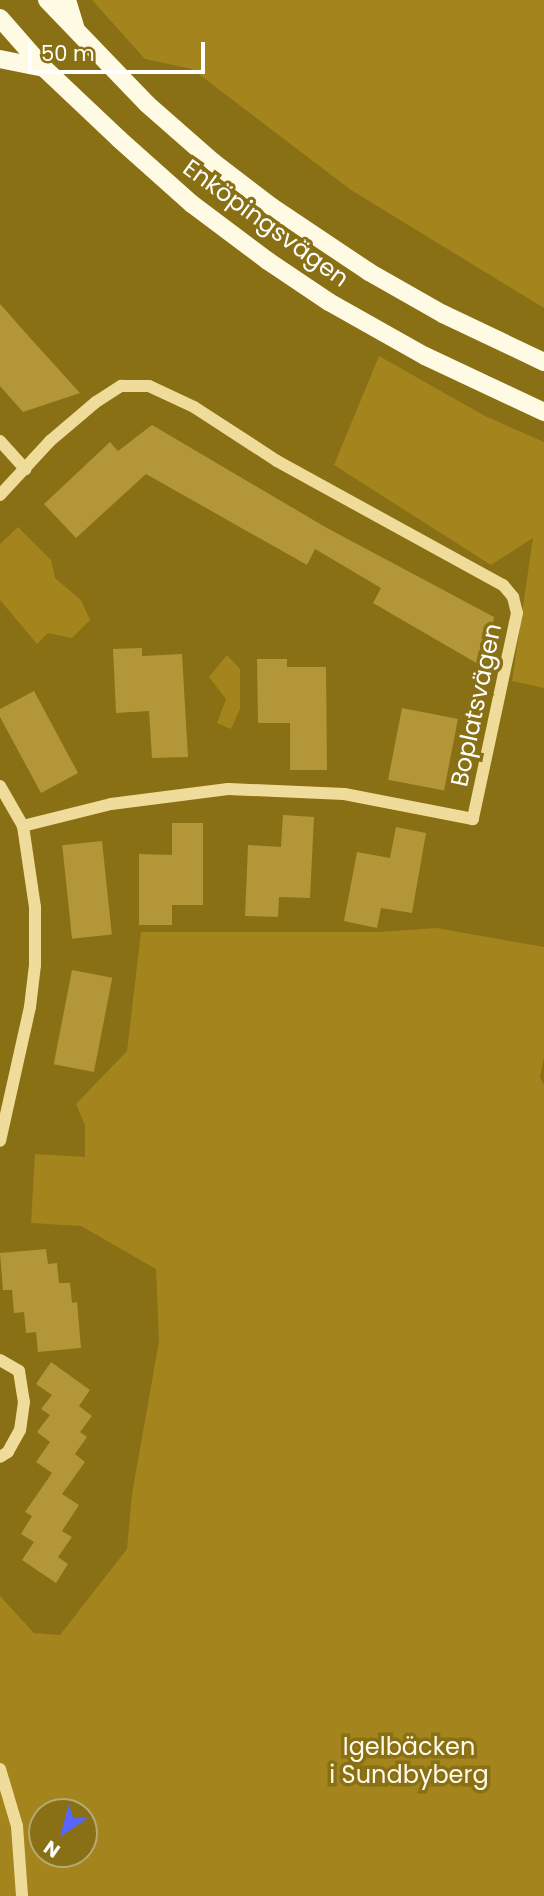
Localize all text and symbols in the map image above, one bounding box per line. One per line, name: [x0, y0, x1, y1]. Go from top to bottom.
scale bar: [32, 28, 208, 72]
text: 50 m: [41, 39, 95, 68]
street label: Enköpingsvägen: [178, 153, 354, 293]
street label: Boplatsvägen: [445, 621, 507, 789]
park label: Igelbäcken i Sundbyberg: [329, 1733, 489, 1789]
north arrow: [28, 1798, 98, 1868]
text: N: [38, 1834, 65, 1864]

